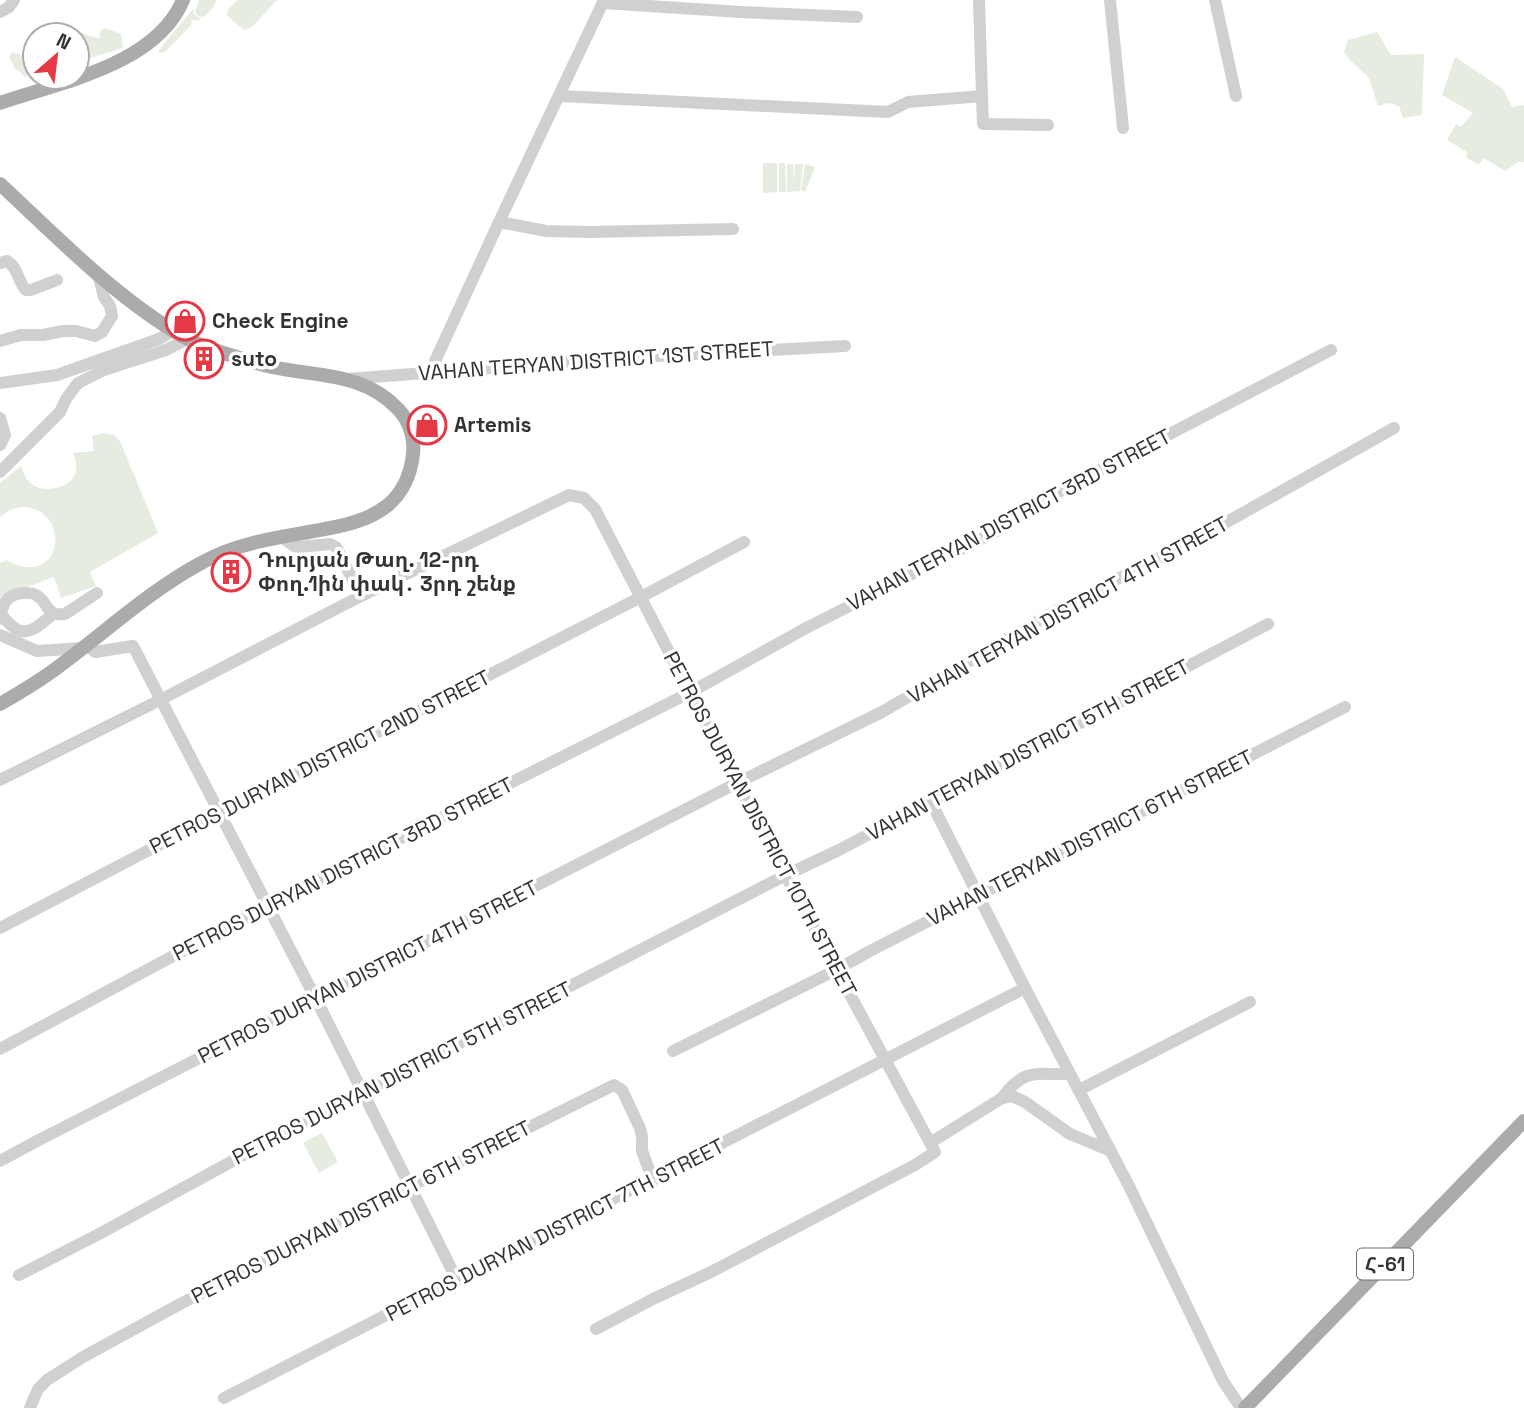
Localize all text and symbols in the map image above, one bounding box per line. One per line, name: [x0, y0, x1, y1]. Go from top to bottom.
north arrow: [21, 21, 91, 91]
text: N: [52, 27, 75, 55]
shop icon: Check Engine: [164, 300, 206, 342]
place label: Check Engine: [212, 307, 349, 334]
street label: VAHAN TERYAN DISTRICT 1ST STREET: [417, 335, 775, 386]
building icon: suto: [183, 338, 225, 380]
place label: suto: [231, 345, 277, 372]
shop icon: Artemis: [406, 404, 448, 446]
place label: Artemis: [454, 411, 531, 438]
street label: VAHAN TERYAN DISTRICT 3RD STREET: [842, 422, 1175, 617]
street label: VAHAN TERYAN DISTRICT 4TH STREET: [903, 510, 1233, 709]
place label: Դուրյան Թաղ. 12-րդ Փող.1ին փակ․ 3րդ շենք: [258, 546, 516, 597]
building icon: Դուրյան Թաղ. 12-րդ Փող.1ին փակ․ 3րդ շենք: [210, 551, 252, 593]
street label: PETROS DURYAN DISTRICT 10TH STREET: [658, 647, 863, 1001]
street label: VAHAN TERYAN DISTRICT 5TH STREET: [862, 653, 1194, 846]
street label: PETROS DURYAN DISTRICT 2ND STREET: [145, 663, 495, 860]
street label: VAHAN TERYAN DISTRICT 6TH STREET: [922, 743, 1257, 932]
street label: PETROS DURYAN DISTRICT 3RD STREET: [168, 771, 518, 966]
street label: PETROS DURYAN DISTRICT 4TH STREET: [193, 874, 542, 1069]
street label: PETROS DURYAN DISTRICT 5TH STREET: [228, 975, 576, 1170]
street label: PETROS DURYAN DISTRICT 6TH STREET: [186, 1114, 535, 1309]
street label: PETROS DURYAN DISTRICT 7TH STREET: [381, 1132, 729, 1327]
road number: Հ-61: [1357, 1248, 1413, 1280]

